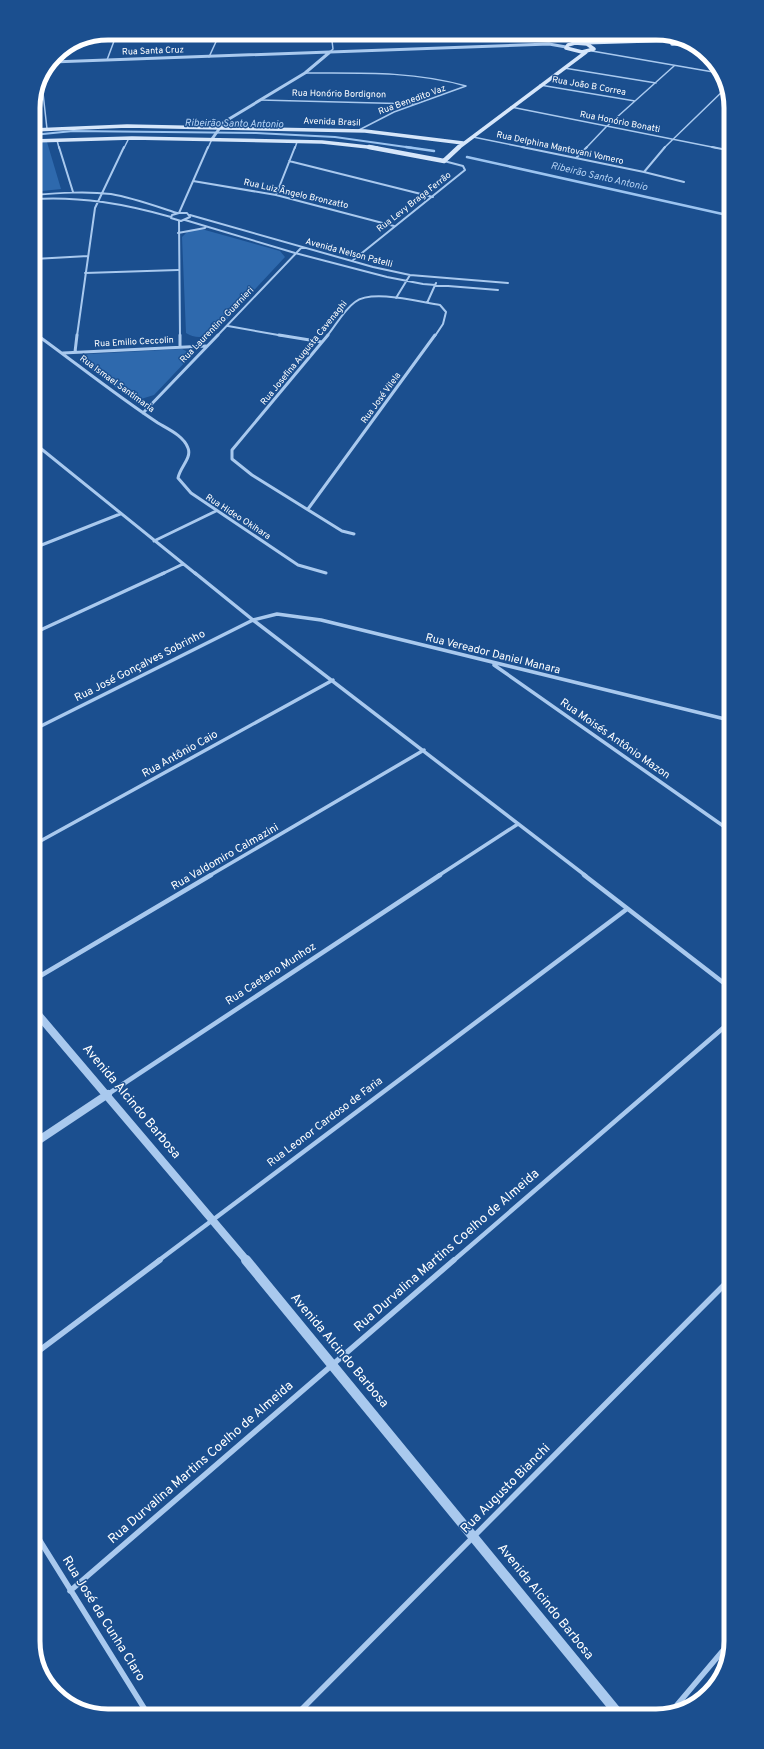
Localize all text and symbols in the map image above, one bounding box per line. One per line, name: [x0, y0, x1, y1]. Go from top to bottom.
street label: Rua Santa Cruz: [122, 44, 184, 58]
street label: Rua João B Correa: [551, 74, 627, 98]
street label: Rua Benedito Vaz: [377, 83, 447, 117]
street label: Rua Honório Bordignon: [292, 88, 386, 100]
street label: Rua Honório Bonatti: [579, 109, 661, 135]
street label: Avenida Brasil: [303, 116, 361, 128]
water label: Ribeirão Santo Antonio: [185, 117, 284, 131]
street label: Rua Delphina Mantovani Vomero: [495, 129, 625, 167]
water label: Ribeirão Santo Antonio: [549, 160, 649, 195]
street label: Rua Levy Braga Ferrão: [375, 170, 453, 234]
street label: Rua Luiz Ângelo Bronzatto: [243, 176, 350, 211]
street label: Avenida Nelson Patelli: [304, 236, 394, 270]
street label: Rua Laurentino Guarnieri: [178, 285, 256, 365]
street label: Rua Josefina Augusta Cavenaghi: [258, 299, 350, 407]
street label: Rua Emilio Ceccolin: [94, 334, 174, 350]
street label: Rua Ismael Santimaria: [77, 353, 157, 415]
street label: Rua José Vilela: [359, 370, 403, 426]
street label: Rua Hideo Okihara: [203, 492, 273, 542]
street label: Rua José Gonçalves Sobrinho: [72, 627, 208, 705]
street label: Rua Vereador Daniel Manara: [424, 630, 562, 678]
street label: Rua Moisés Antônio Mazon: [557, 696, 673, 782]
street label: Rua Antônio Caio: [140, 727, 220, 781]
street label: Rua Valdomiro Calmazini: [169, 820, 281, 894]
street label: Rua Caetano Munhoz: [223, 940, 319, 1008]
street label: Avenida Alcindo Barbosa: [78, 1042, 184, 1162]
street label: Rua Leonor Cardoso de Faria: [264, 1074, 386, 1170]
street label: Rua Durvalina Martins Coelho de Almeida: [351, 1166, 543, 1336]
street label: Avenida Alcindo Barbosa: [286, 1291, 392, 1411]
street label: Rua Durvalina Martins Coelho de Almeida: [105, 1378, 297, 1548]
street label: Rua Augusto Bianchi: [458, 1441, 554, 1537]
street label: Avenida Alcindo Barbosa: [493, 1541, 597, 1663]
street label: Rua José da Cunha Claro: [58, 1554, 148, 1684]

